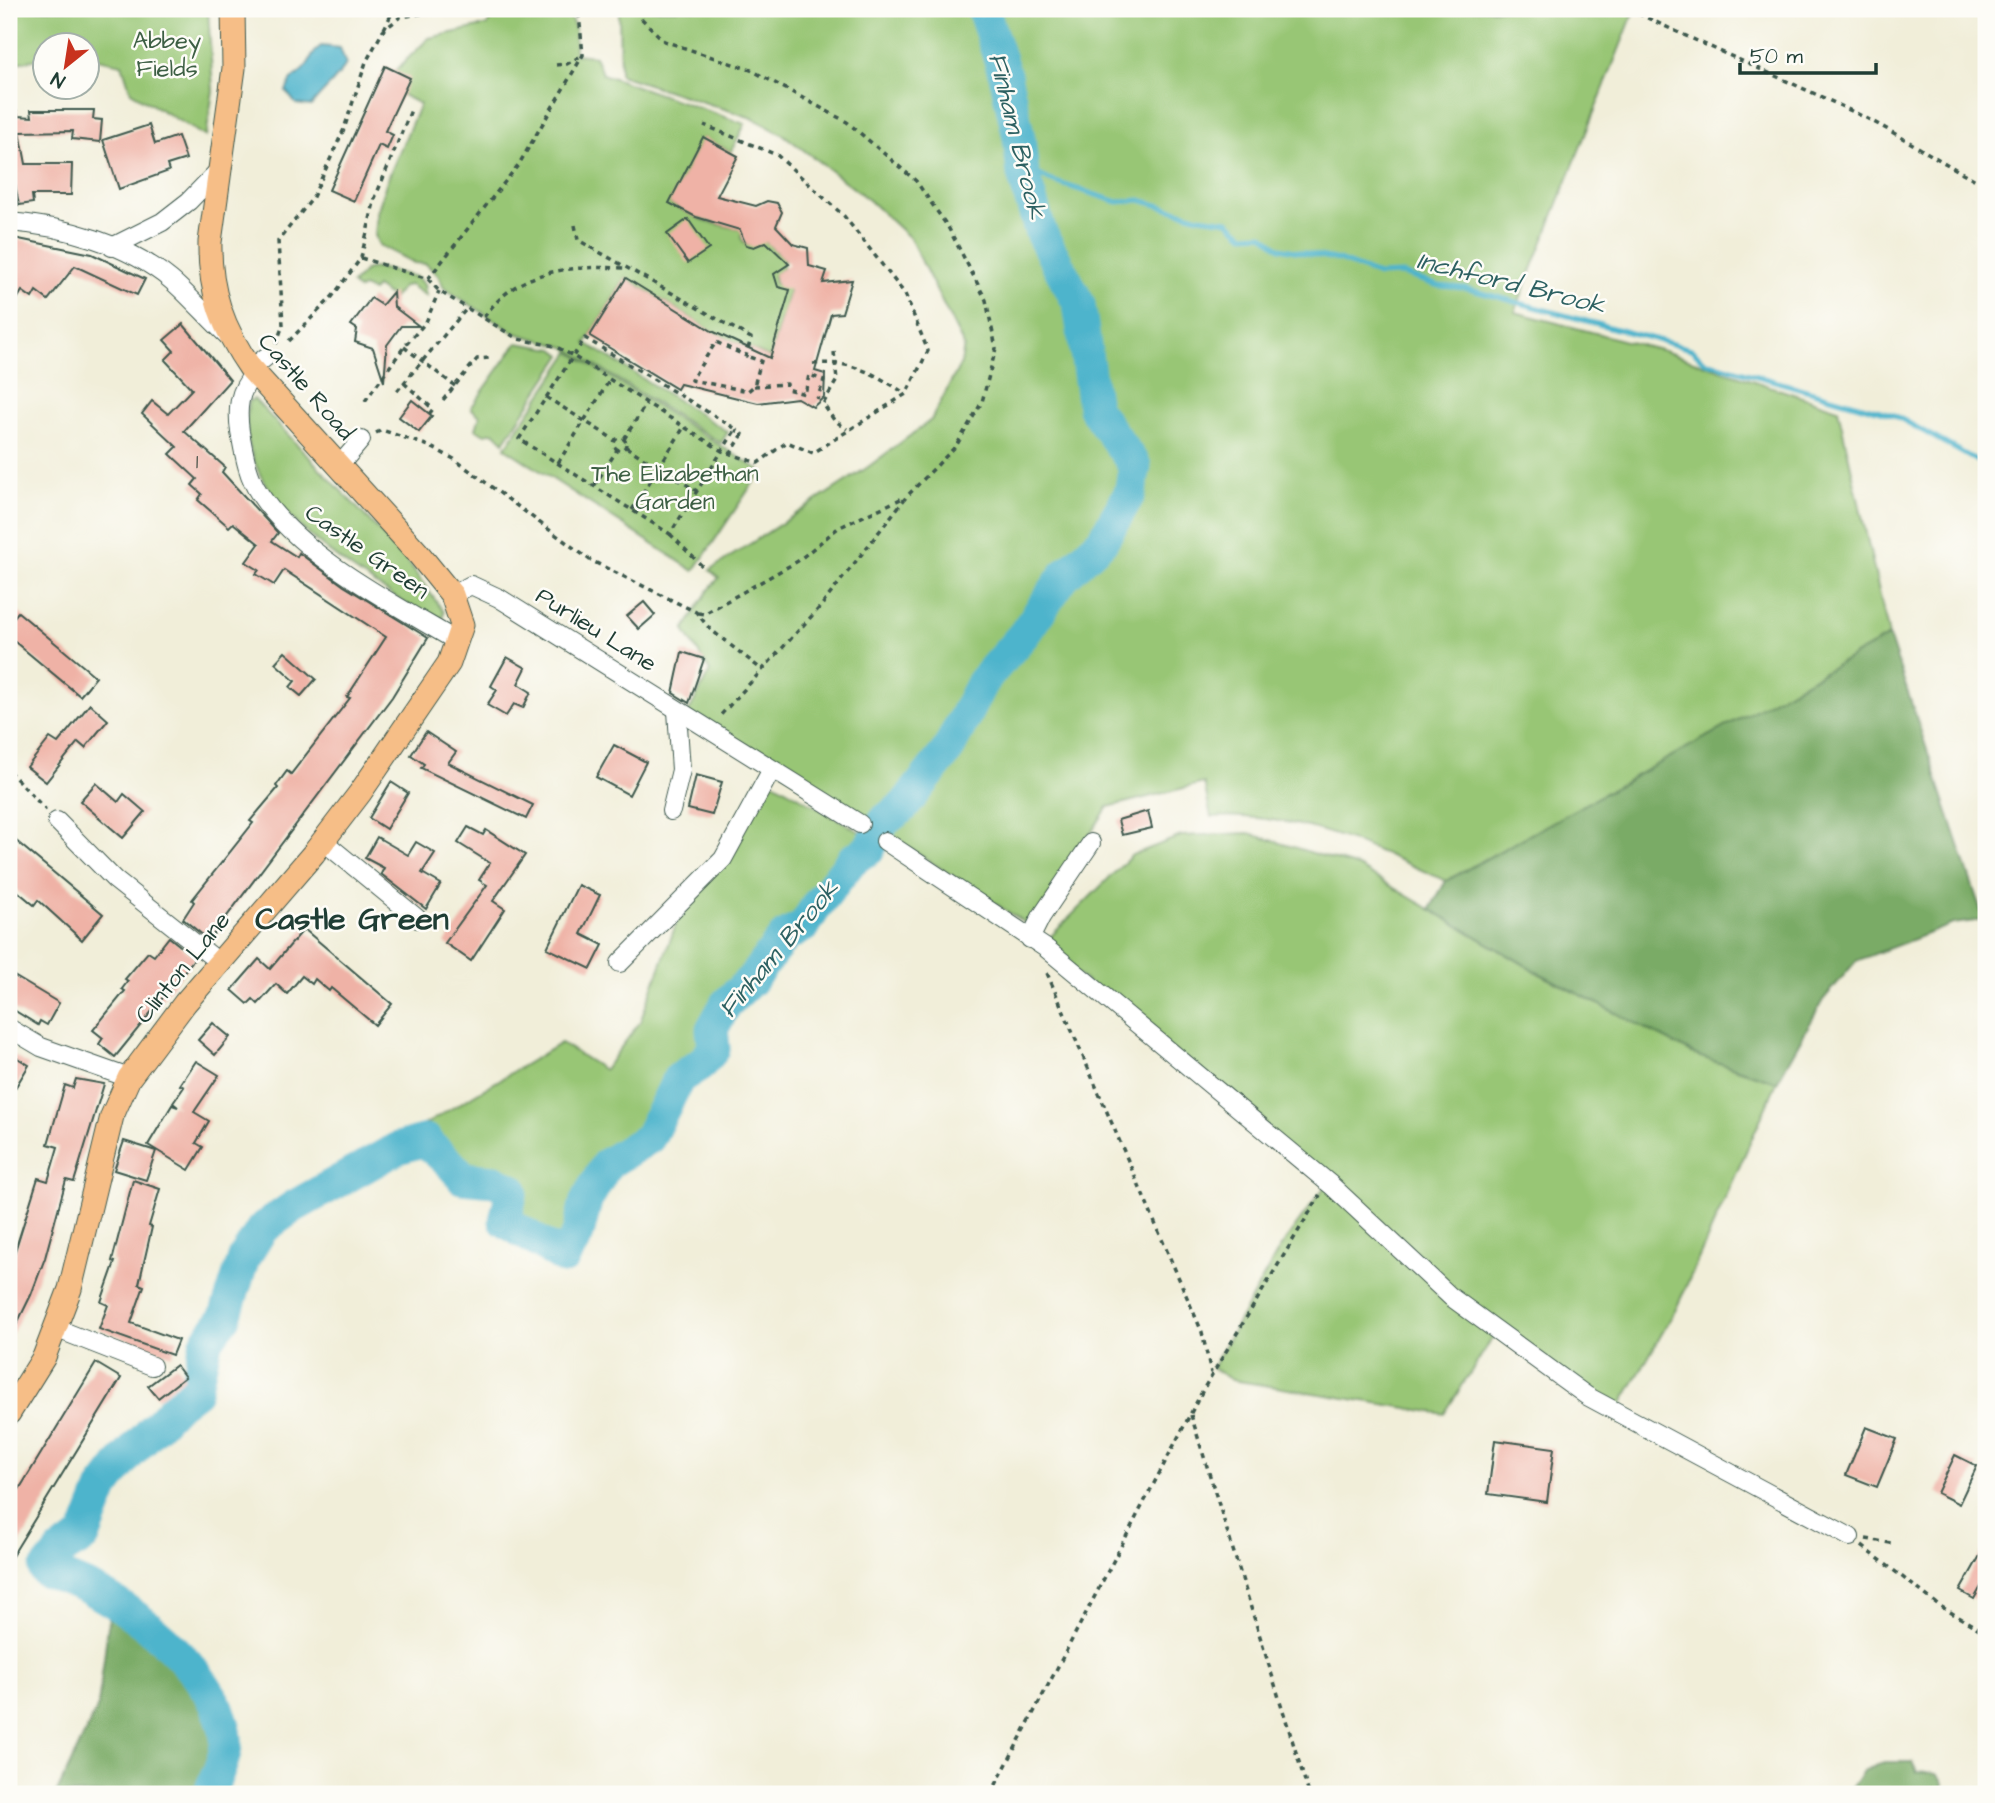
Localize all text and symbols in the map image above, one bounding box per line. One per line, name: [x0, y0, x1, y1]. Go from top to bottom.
park label: Abbey Fields: [133, 24, 201, 86]
north arrow: [32, 32, 102, 102]
scale bar: [1740, 32, 1876, 76]
text: 50 m: [1750, 42, 1804, 71]
water label: Finham Brook: [979, 49, 1055, 224]
text: N: [46, 65, 70, 94]
water label: Inchford Brook: [1413, 242, 1610, 324]
street label: Castle Road: [250, 326, 362, 448]
house number: 1: [196, 447, 199, 476]
park label: The Elizabethan Garden: [591, 457, 759, 519]
street label: Castle Green: [298, 496, 436, 608]
street label: Purlieu Lane: [529, 579, 663, 681]
water label: Finham Brook: [711, 872, 848, 1026]
district label: Castle Green: [255, 897, 449, 942]
street label: Clinton Lane: [127, 905, 239, 1031]

